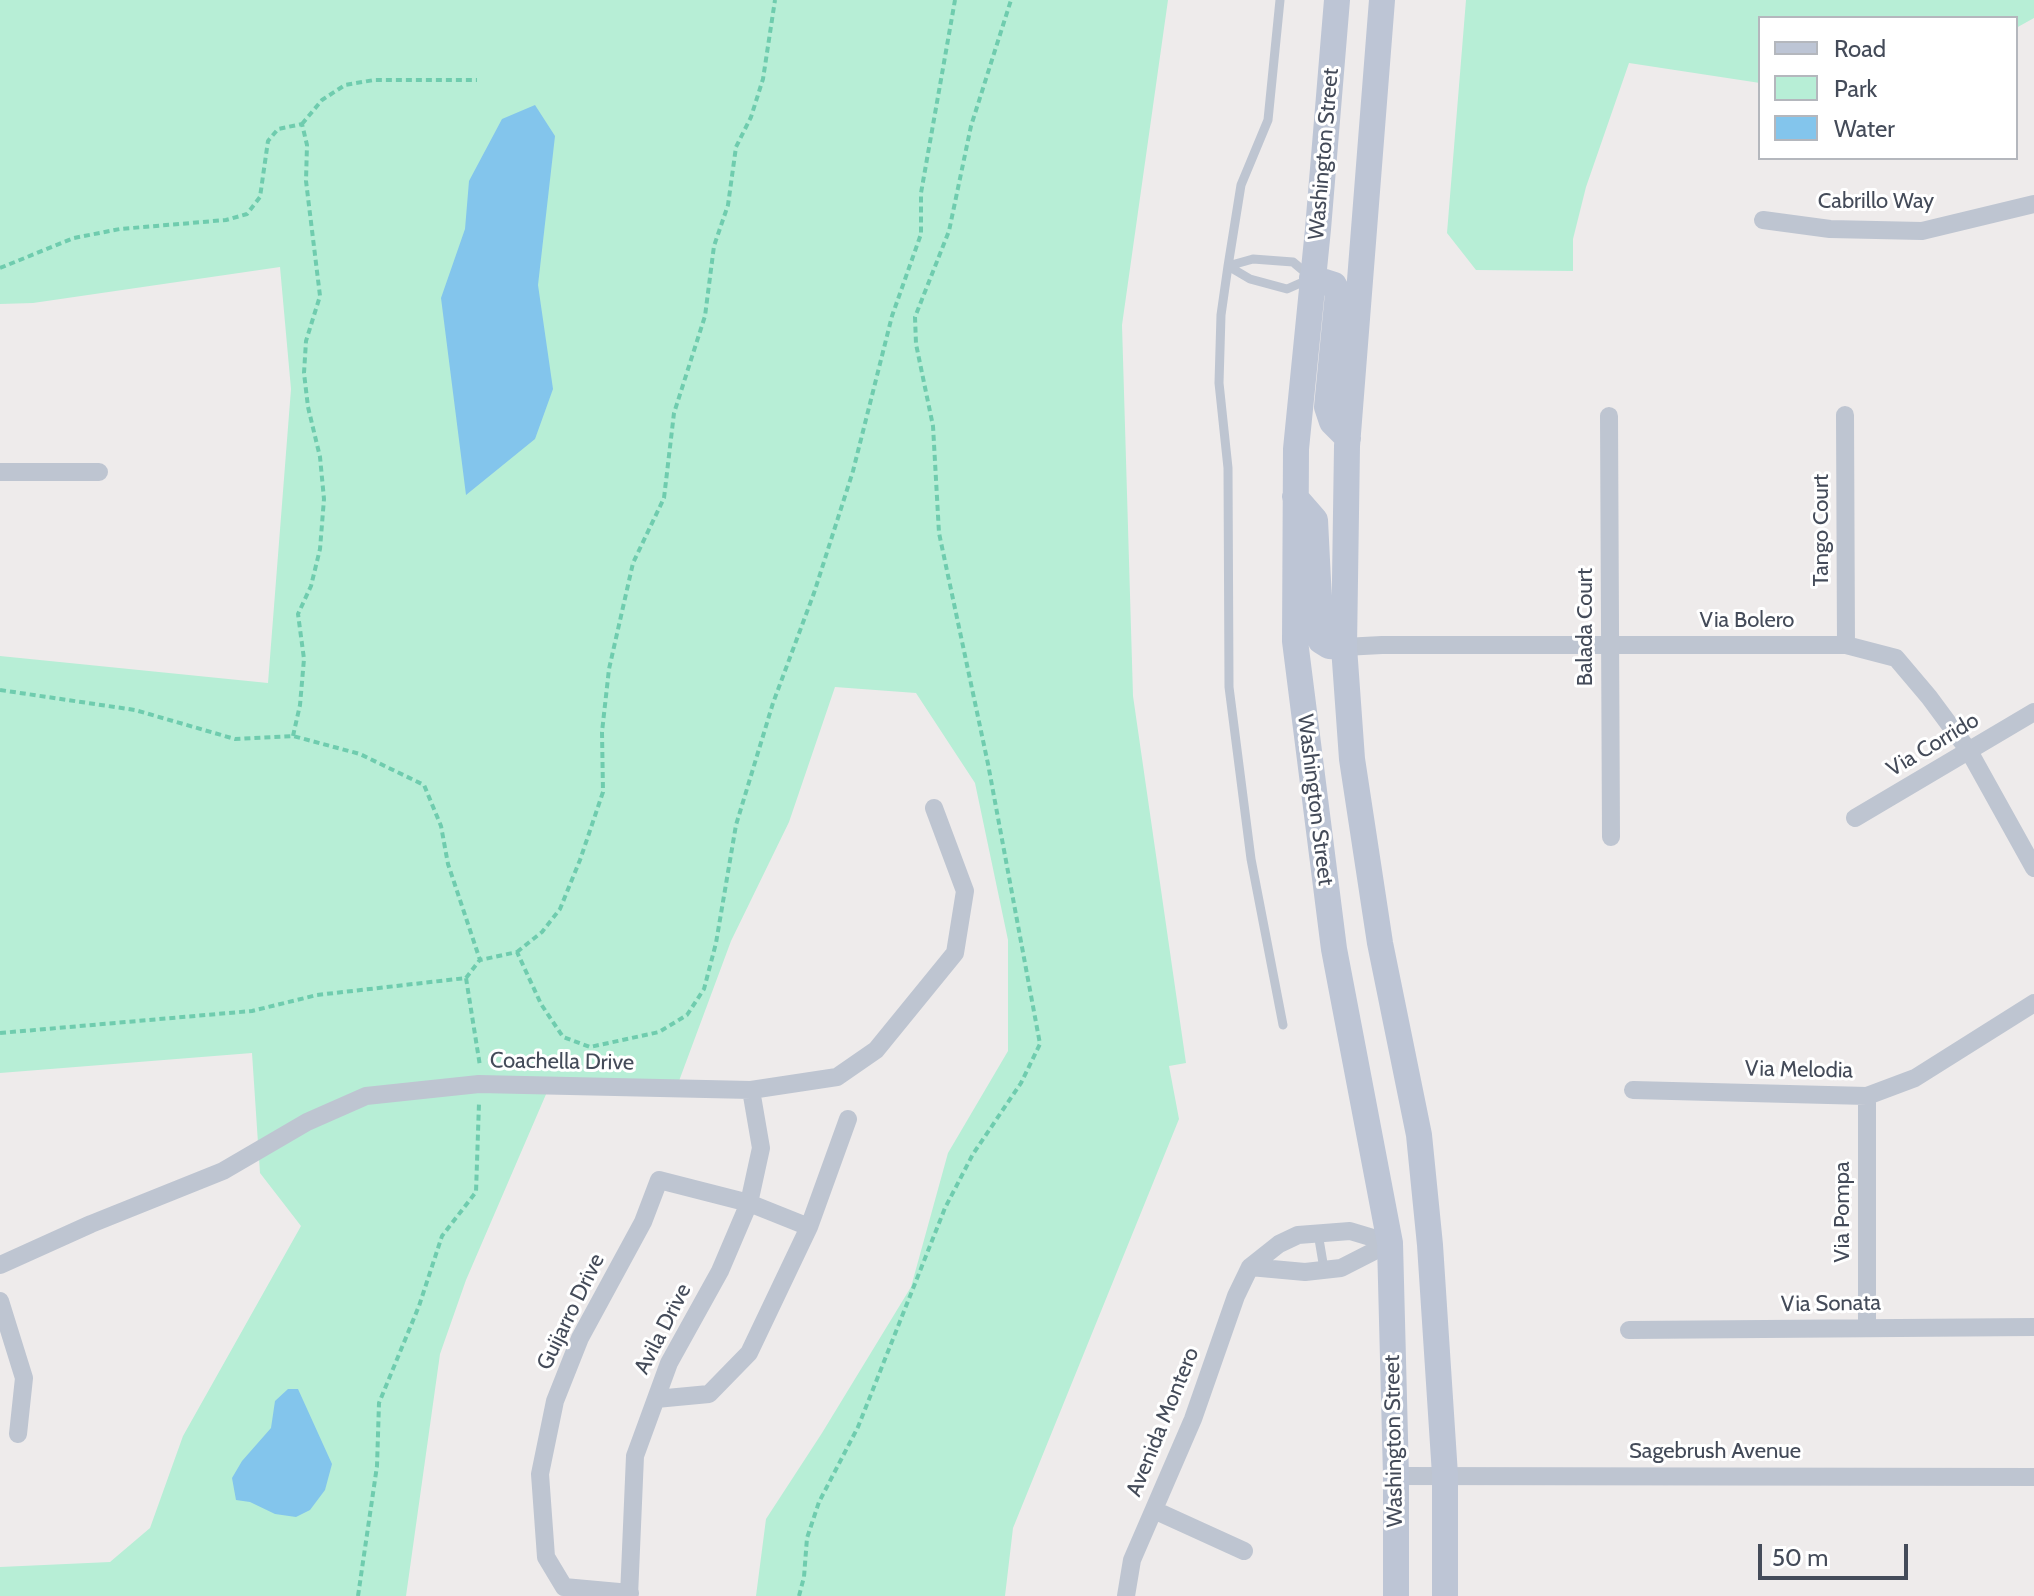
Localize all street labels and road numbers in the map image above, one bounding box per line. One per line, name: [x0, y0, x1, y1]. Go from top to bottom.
street label: Washington Street: [1303, 67, 1345, 241]
street label: Cabrillo Way: [1818, 189, 1934, 215]
street label: Tango Court: [1809, 474, 1835, 586]
street label: Balada Court: [1573, 568, 1599, 686]
street label: Via Bolero: [1700, 608, 1794, 634]
street label: Via Corrido: [1882, 707, 1984, 783]
street label: Washington Street: [1291, 713, 1339, 887]
street label: Coachella Drive: [490, 1048, 634, 1076]
street label: Via Melodia: [1745, 1056, 1853, 1084]
street label: Via Pompa: [1830, 1161, 1856, 1263]
street label: Guijarro Drive: [532, 1250, 610, 1374]
street label: Avila Drive: [629, 1279, 697, 1379]
street label: Via Sonata: [1781, 1290, 1881, 1318]
street label: Avenida Montero: [1121, 1344, 1205, 1500]
street label: Washington Street: [1379, 1354, 1409, 1528]
street label: Sagebrush Avenue: [1629, 1439, 1801, 1465]

